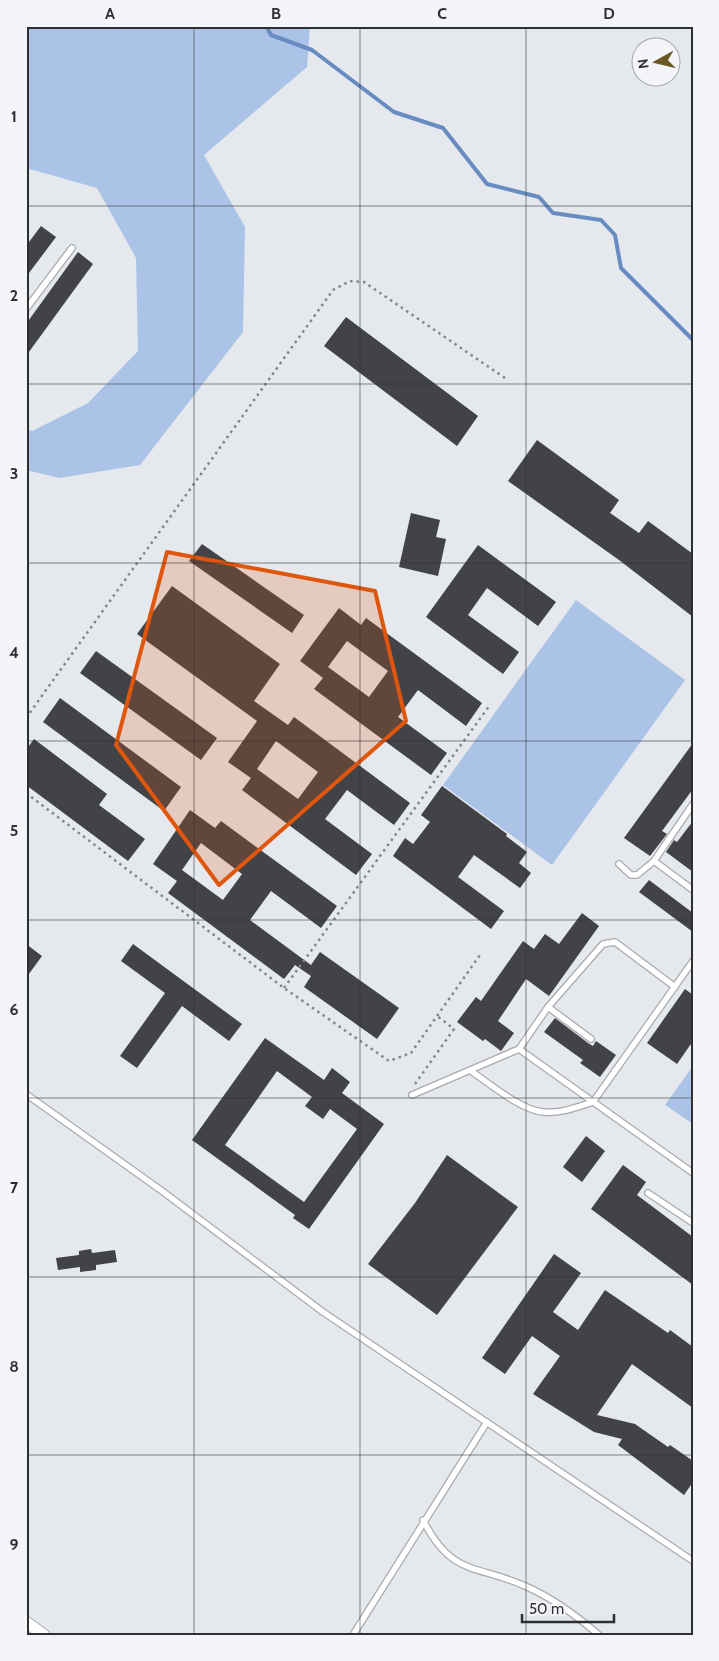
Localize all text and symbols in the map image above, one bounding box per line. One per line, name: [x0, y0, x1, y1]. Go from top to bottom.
text: A: [105, 4, 115, 23]
text: B: [271, 4, 281, 23]
text: C: [437, 4, 447, 23]
text: D: [603, 4, 615, 23]
north arrow: [632, 38, 682, 88]
text: N: [634, 58, 653, 70]
text: 1: [11, 107, 17, 126]
text: 2: [10, 286, 18, 305]
text: 3: [10, 464, 18, 483]
text: 4: [9, 643, 19, 662]
text: 5: [10, 821, 18, 840]
text: 6: [10, 1000, 19, 1019]
text: 7: [10, 1178, 19, 1197]
text: 8: [9, 1357, 19, 1376]
text: 9: [10, 1535, 19, 1554]
scale bar: [522, 1591, 614, 1623]
text: 50 m: [529, 1600, 564, 1618]

